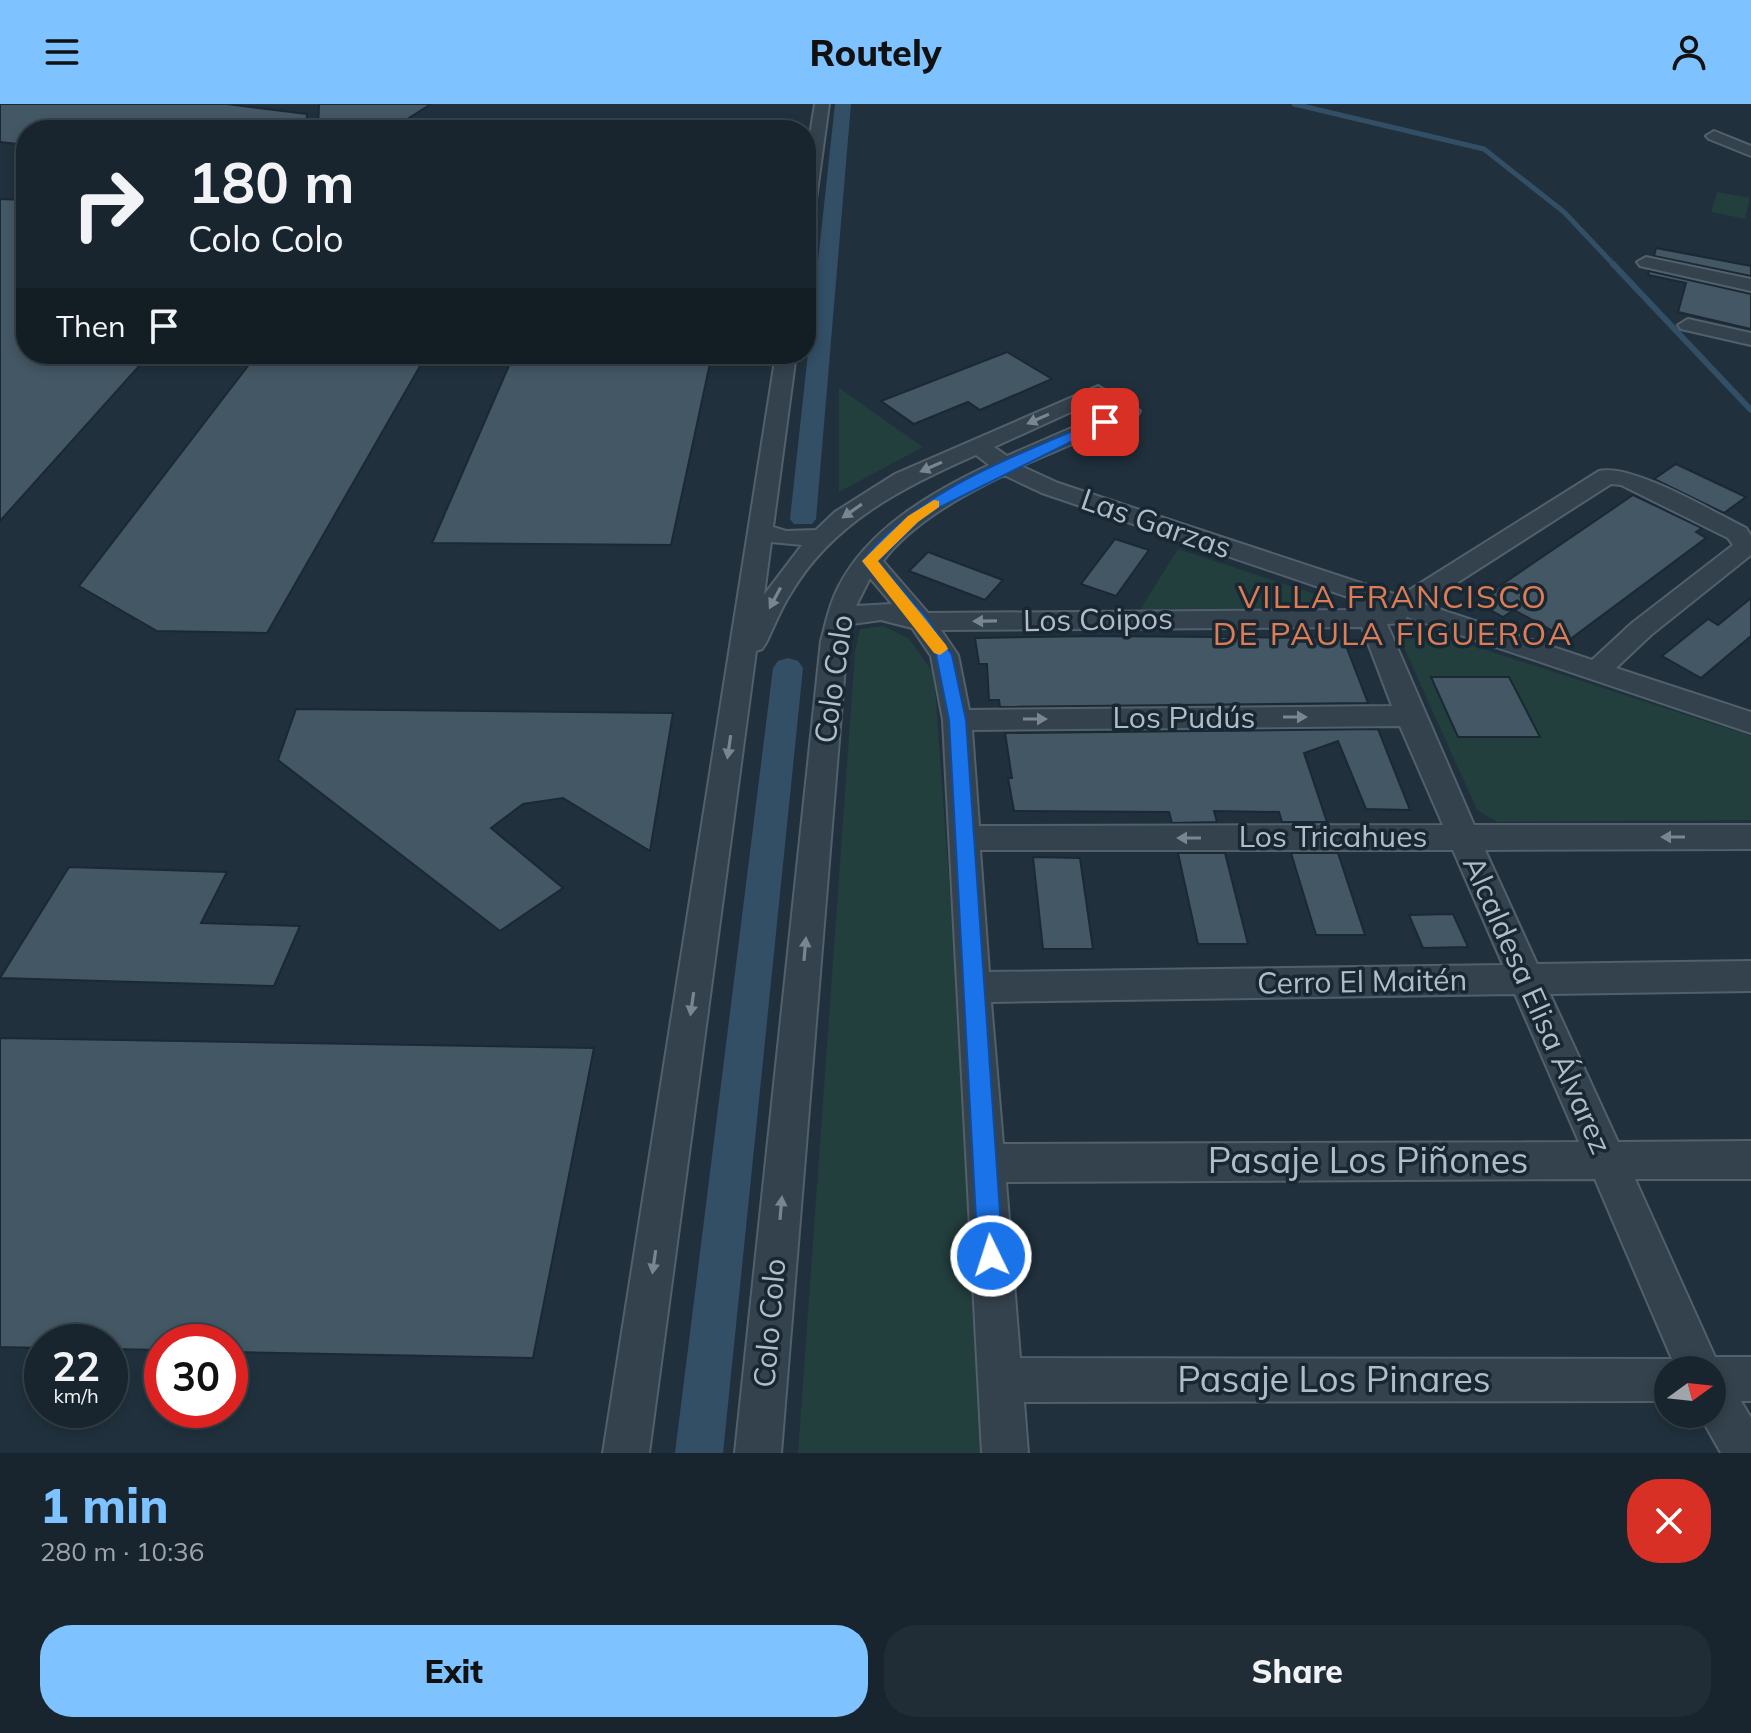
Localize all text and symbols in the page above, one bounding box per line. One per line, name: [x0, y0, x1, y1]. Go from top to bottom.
icon: menu: [40, 30, 84, 74]
text: Routely: [809, 30, 942, 75]
icon: person: [1667, 30, 1711, 74]
text: 180 m: [188, 147, 355, 217]
icon: right: [56, 152, 160, 256]
text: Colo Colo: [188, 216, 343, 261]
icon: arrive: [142, 304, 186, 348]
text: Then: [56, 307, 126, 345]
pin: [1071, 388, 1139, 456]
icon: arrive: [1083, 400, 1127, 444]
one-way arrow: [1026, 412, 1050, 426]
one-way arrow: [919, 460, 942, 474]
street label: Las Garzas: [1076, 480, 1236, 566]
one-way arrow: [842, 503, 862, 519]
district label: VILLA FRANCISCO DE PAULA FIGUEROA: [1213, 576, 1573, 653]
one-way arrow: [769, 587, 782, 610]
street label: Los Coipos: [1023, 599, 1173, 639]
street label: Colo Colo: [805, 612, 861, 746]
one-way arrow: [972, 615, 997, 627]
street label: Los Pudús: [1113, 698, 1255, 736]
one-way arrow: [1283, 711, 1308, 723]
one-way arrow: [1023, 713, 1048, 726]
one-way arrow: [722, 735, 735, 760]
street label: Los Tricahues: [1239, 817, 1427, 855]
one-way arrow: [1176, 831, 1201, 844]
one-way arrow: [1660, 831, 1685, 843]
street label: Alcaldesa Elisa Álvarez: [1455, 850, 1621, 1159]
one-way arrow: [799, 936, 812, 961]
street label: Cerro El Maitén: [1257, 960, 1467, 1002]
one-way arrow: [685, 992, 698, 1017]
street label: Pasaje Los Piñones: [1208, 1137, 1528, 1182]
one-way arrow: [774, 1195, 787, 1220]
position arrow: [949, 1214, 1033, 1298]
one-way arrow: [647, 1249, 660, 1274]
street label: Colo Colo: [744, 1257, 794, 1389]
speed limit sign: 30: [144, 1324, 248, 1428]
text: 22: [52, 1341, 100, 1391]
street label: Pasaje Los Pinares: [1177, 1356, 1491, 1401]
north arrow: [1654, 1356, 1726, 1428]
map controls: [1654, 1356, 1726, 1428]
text: km/h: [53, 1383, 99, 1408]
text: 1 min: [40, 1475, 169, 1535]
button: close: [1627, 1479, 1711, 1563]
text: 280 m · 10:36: [40, 1535, 204, 1568]
button: Exit: [40, 1625, 868, 1717]
button: Share: [884, 1625, 1711, 1717]

